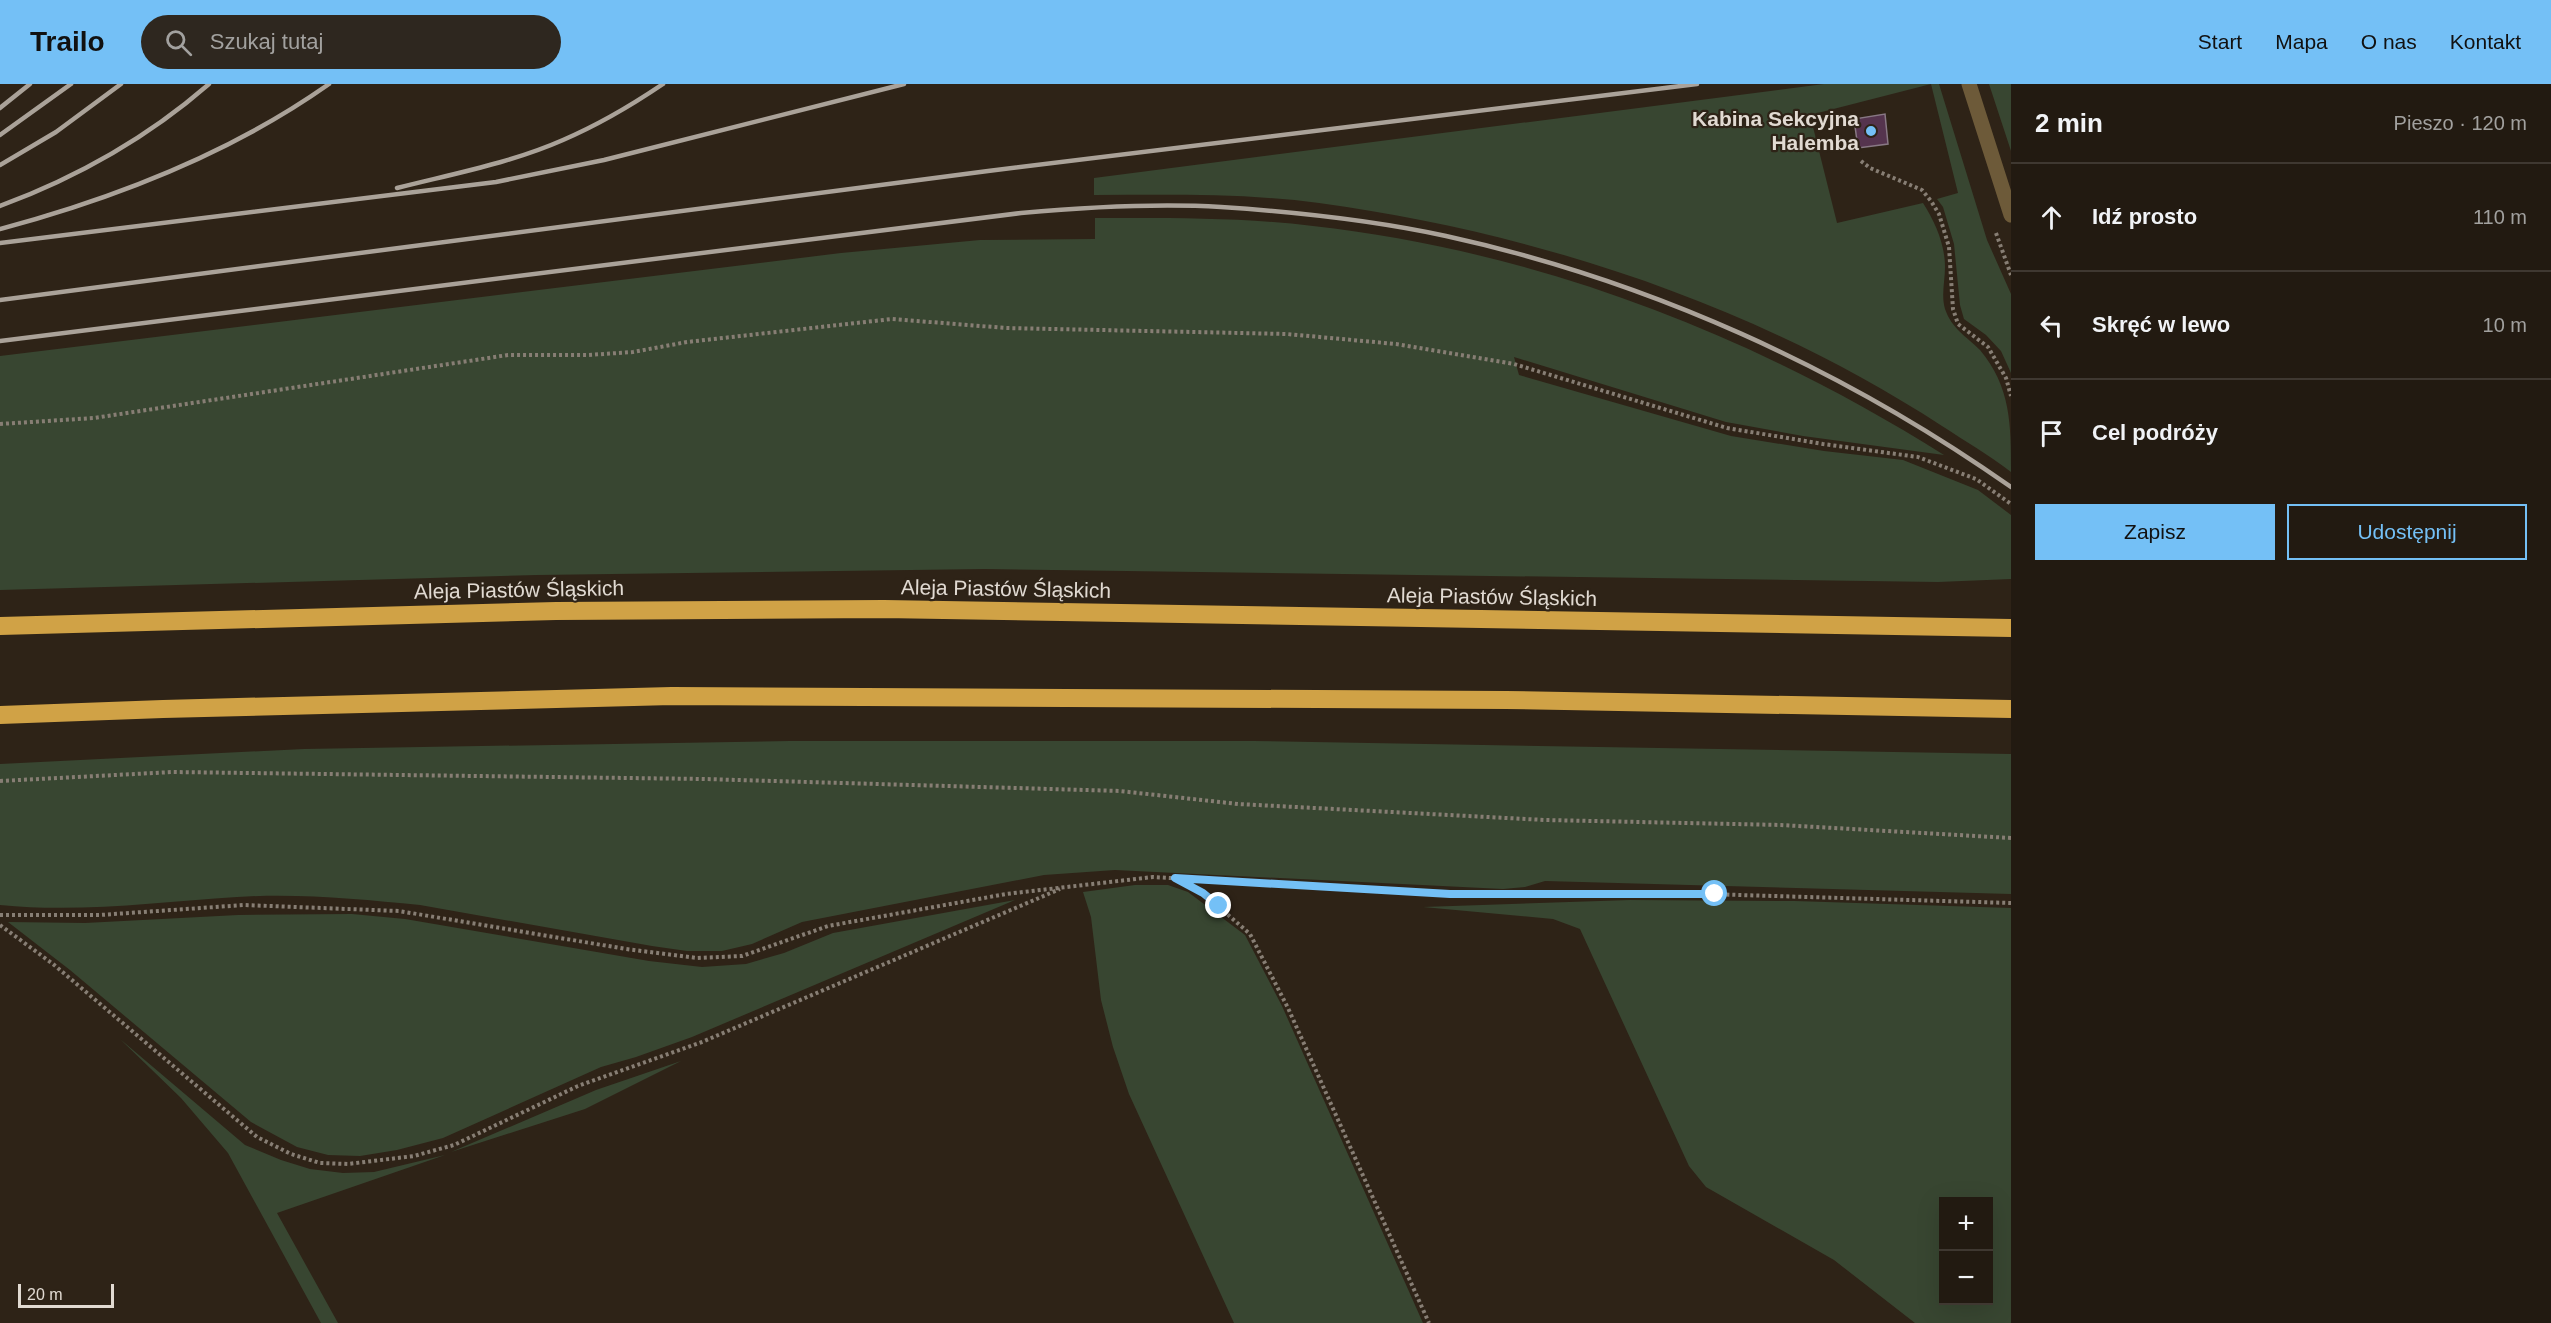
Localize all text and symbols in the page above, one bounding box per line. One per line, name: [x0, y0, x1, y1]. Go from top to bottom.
search box: [141, 15, 561, 69]
text: Trailo: [30, 26, 105, 57]
icon: search: [162, 26, 195, 59]
text: Szukaj tutaj: [210, 29, 323, 54]
text: Start: [2198, 30, 2242, 53]
text: Mapa: [2275, 30, 2328, 53]
text: O nas: [2361, 30, 2417, 53]
text: Kontakt: [2450, 30, 2521, 53]
place label: Kabina Sekcyjna Halemba: [1692, 107, 1859, 154]
text: 2 min: [2035, 108, 2103, 138]
text: Pieszo · 120 m: [2394, 112, 2527, 134]
marker: Kabina Sekcyjna Halemba: [1864, 124, 1878, 138]
icon: ahead: [2035, 201, 2068, 234]
text: Idź prosto: [2092, 204, 2197, 229]
text: 110 m: [2473, 206, 2527, 228]
icon: left: [2035, 309, 2068, 342]
text: Skręć w lewo: [2092, 312, 2230, 337]
text: 10 m: [2483, 314, 2527, 336]
icon: arrive: [2035, 417, 2068, 450]
text: Cel podróży: [2092, 420, 2218, 445]
button: Zapisz: [2035, 504, 2275, 560]
button: Udostępnij: [2287, 504, 2527, 560]
street label: Aleja Piastów Śląskich: [901, 575, 1111, 602]
street label: Aleja Piastów Śląskich: [414, 576, 624, 603]
street label: Aleja Piastów Śląskich: [1387, 583, 1597, 610]
route start: [1701, 880, 1727, 906]
route end: [1205, 892, 1231, 918]
map controls: [1939, 1197, 1993, 1305]
button: +: [1939, 1197, 1993, 1251]
button: −: [1939, 1251, 1993, 1305]
scale bar: [18, 1281, 114, 1308]
text: 20 m: [27, 1286, 63, 1303]

